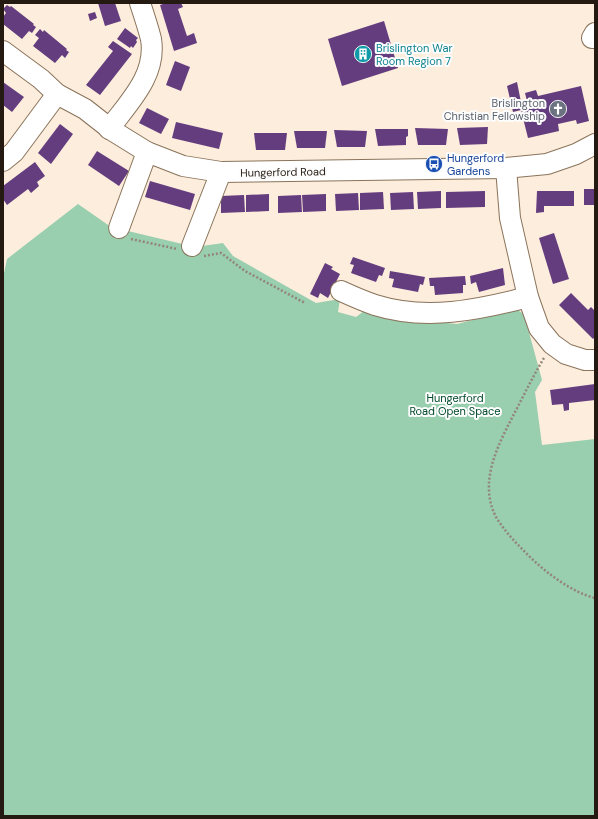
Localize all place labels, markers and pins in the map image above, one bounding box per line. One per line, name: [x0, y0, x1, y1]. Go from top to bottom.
place label: Brislington War Room Region 7: [376, 41, 453, 68]
building icon: Brislington War Room Region 7: [353, 44, 373, 64]
place label: Brislington Christian Fellowship: [444, 96, 545, 123]
church icon: Brislington Christian Fellowship: [548, 99, 568, 119]
place label: Hungerford Gardens: [447, 151, 504, 178]
bus stop icon: Hungerford Gardens: [424, 154, 444, 174]

